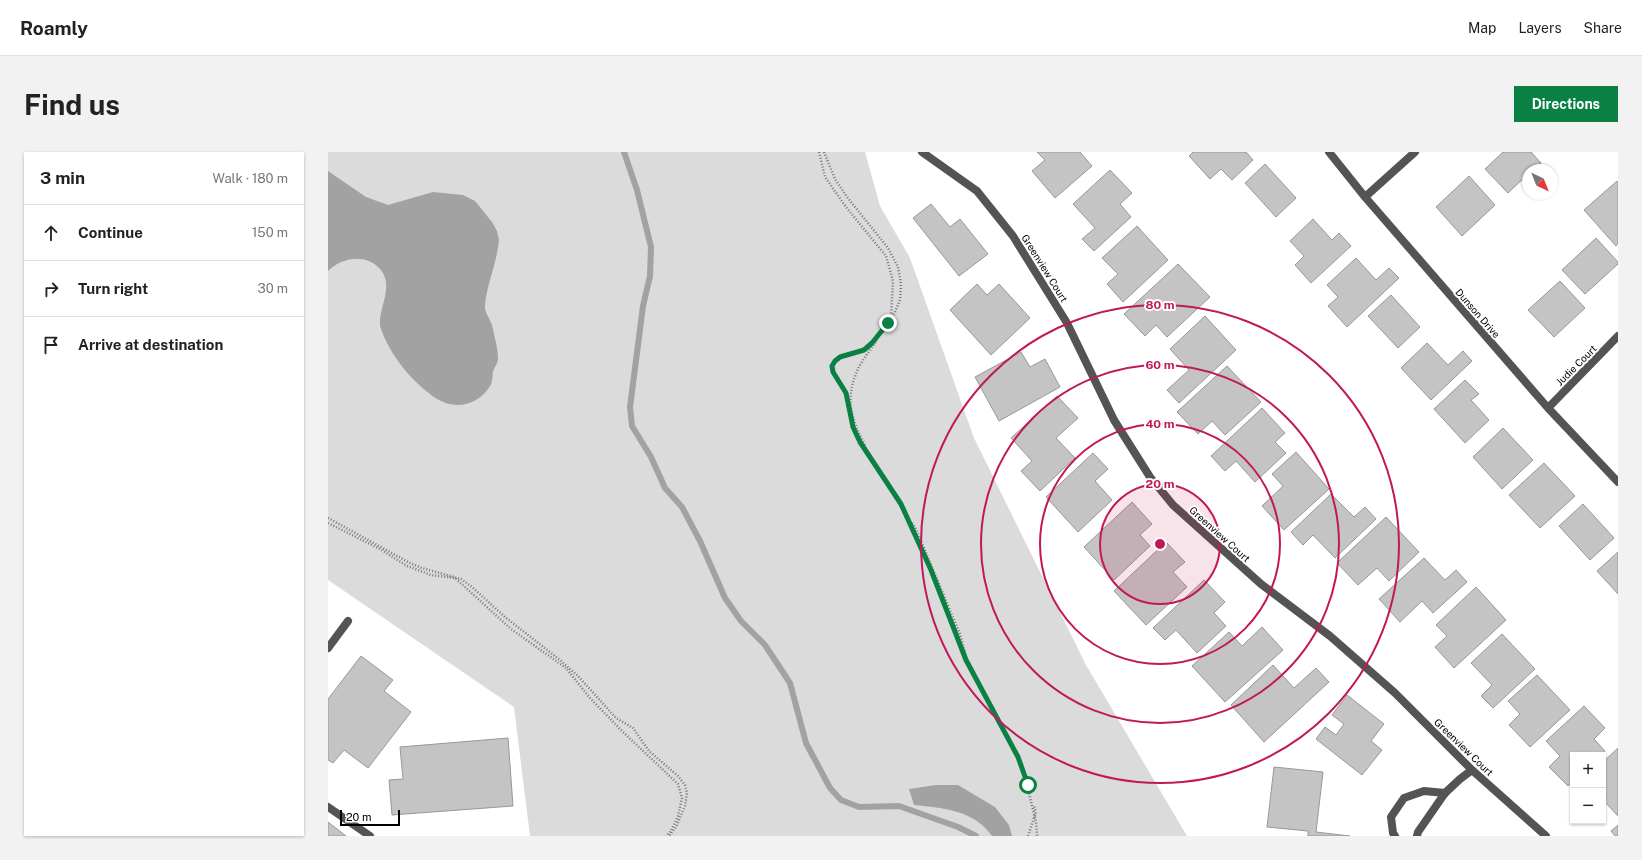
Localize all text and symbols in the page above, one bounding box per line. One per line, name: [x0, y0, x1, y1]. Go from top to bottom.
text: Roamly: [20, 17, 88, 39]
text: Map: [1468, 20, 1496, 36]
text: Layers: [1518, 20, 1562, 36]
text: Share: [1584, 20, 1622, 36]
button: Directions: [1514, 86, 1618, 122]
text: Find us: [24, 88, 120, 121]
north arrow: [1522, 164, 1558, 200]
text: 3 min: [40, 168, 85, 188]
text: Walk · 180 m: [213, 171, 288, 186]
icon: ahead: [40, 222, 62, 244]
text: Continue: [78, 224, 143, 241]
text: 150 m: [252, 225, 288, 240]
street label: Greenview Court: [1019, 232, 1071, 304]
icon: right: [40, 278, 62, 300]
text: Turn right: [78, 280, 148, 297]
text: 30 m: [258, 281, 288, 296]
street label: Dunson Drive: [1453, 286, 1503, 340]
text: 80 m: [1145, 298, 1175, 312]
route end: [879, 314, 897, 332]
icon: arrive: [40, 334, 62, 356]
text: Arrive at destination: [78, 336, 223, 353]
street label: Judie Court: [1553, 342, 1599, 388]
text: 60 m: [1145, 358, 1175, 372]
text: 40 m: [1145, 417, 1175, 431]
text: 20 m: [1146, 477, 1175, 491]
street label: Greenview Court: [1187, 504, 1253, 564]
centre of rings: [1153, 537, 1167, 551]
street label: Greenview Court: [1432, 716, 1496, 778]
map controls: [1570, 752, 1606, 824]
button: +: [1570, 752, 1606, 788]
route start: [1019, 776, 1037, 794]
button: −: [1570, 788, 1606, 824]
scale bar: [340, 808, 400, 827]
text: 20 m: [346, 811, 371, 823]

